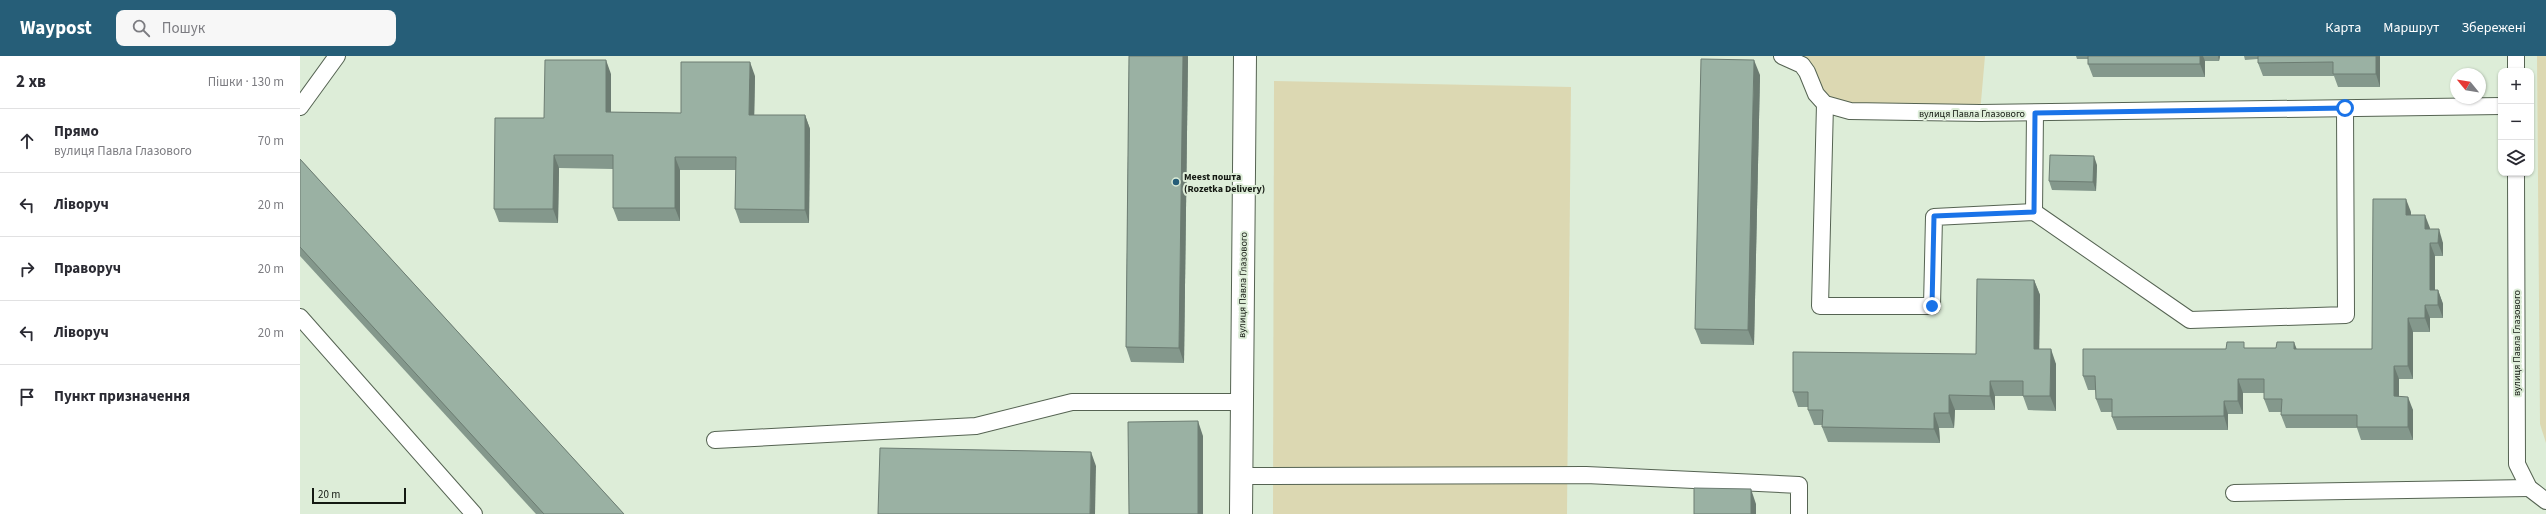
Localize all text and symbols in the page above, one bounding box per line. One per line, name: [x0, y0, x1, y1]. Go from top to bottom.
search box: [116, 10, 396, 46]
text: Waypost: [20, 15, 92, 42]
icon: search: [130, 17, 152, 39]
text: Пошук: [162, 18, 205, 39]
text: Карта: [2325, 18, 2361, 38]
text: Маршрут: [2383, 18, 2439, 38]
text: Збережені: [2461, 18, 2526, 38]
north arrow: [2450, 68, 2486, 104]
map controls: [2498, 68, 2534, 176]
button: +: [2498, 68, 2534, 104]
text: 2 хв: [16, 70, 46, 94]
text: Пішки · 130 m: [208, 73, 284, 91]
route start: [2336, 99, 2354, 117]
button: −: [2498, 104, 2534, 140]
street label: вулиця Павла Глазового: [1919, 107, 2025, 121]
text: Прямо: [54, 121, 99, 142]
icon: ahead: [16, 130, 38, 152]
text: 70 m: [258, 132, 284, 150]
button: layers: [2498, 140, 2534, 176]
text: вулиця Павла Глазового: [54, 142, 192, 160]
place label: Meest пошта (Rozetka Delivery): [1184, 170, 1265, 196]
marker: Meest пошта (Rozetka Delivery): [1171, 177, 1181, 187]
icon: left: [16, 194, 38, 216]
text: Ліворуч: [54, 194, 109, 215]
text: 20 m: [258, 196, 284, 214]
street label: вулиця Павла Глазового: [1235, 232, 1251, 338]
icon: right: [16, 258, 38, 280]
text: Праворуч: [54, 258, 121, 279]
text: 20 m: [258, 260, 284, 278]
street label: вулиця Павла Глазового: [2510, 290, 2524, 396]
route end: [1923, 297, 1941, 315]
icon: left: [16, 322, 38, 344]
text: Ліворуч: [54, 322, 109, 343]
text: 20 m: [258, 324, 284, 342]
icon: arrive: [16, 386, 38, 408]
text: Пункт призначення: [54, 386, 190, 407]
scale bar: [312, 486, 406, 505]
text: 20 m: [318, 487, 340, 502]

